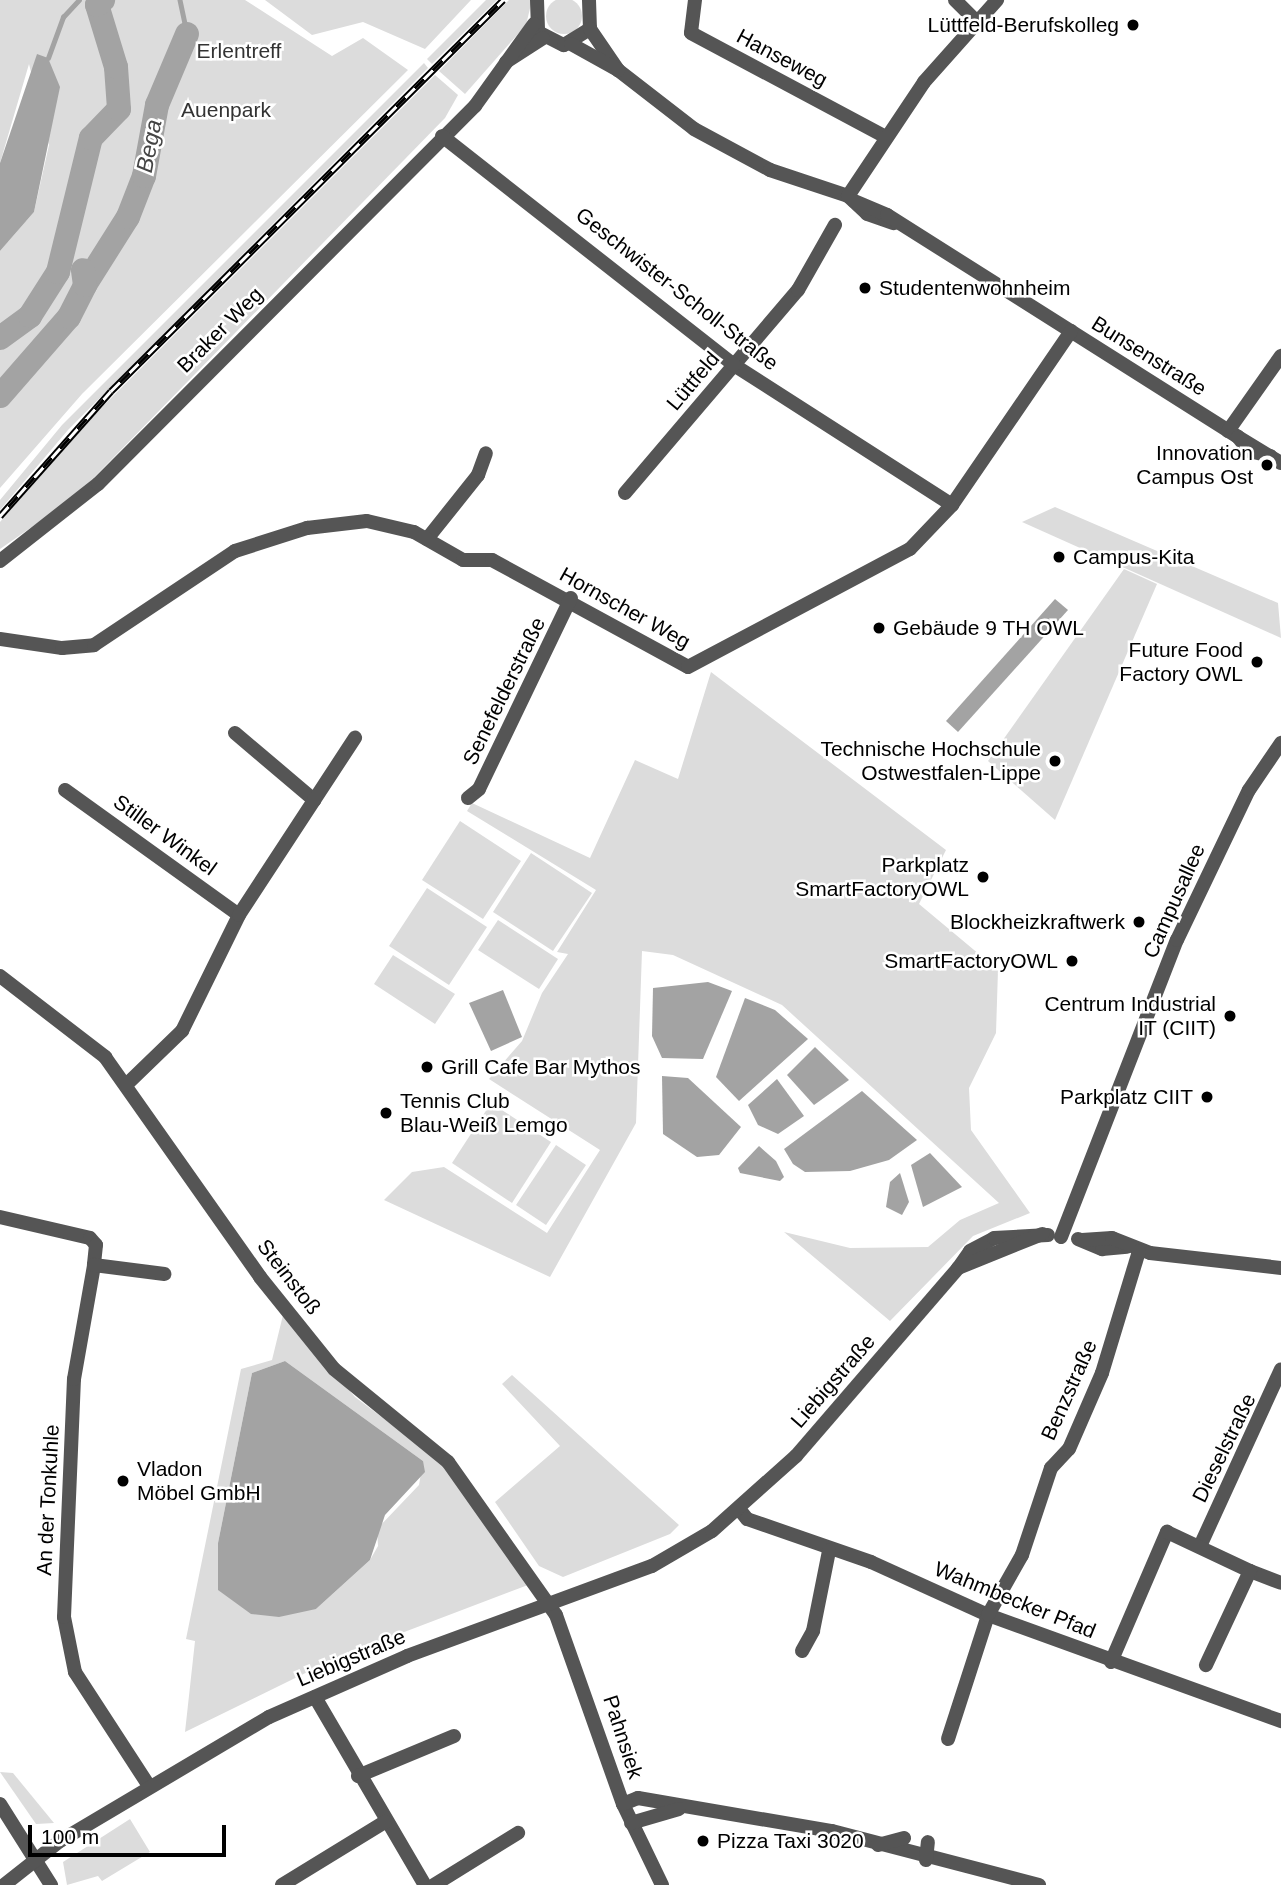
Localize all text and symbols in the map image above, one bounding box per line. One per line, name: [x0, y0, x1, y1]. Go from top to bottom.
place label: Lüttfeld-Berufskolleg: [928, 12, 1119, 38]
marker: Lüttfeld-Berufskolleg: [1125, 17, 1141, 33]
street label: Hanseweg: [732, 24, 832, 92]
park label: Erlentreff: [197, 38, 281, 64]
park label: Auenpark: [181, 97, 271, 123]
water label: Bega: [130, 117, 168, 175]
street label: Geschwister-Scholl-Straße: [571, 202, 783, 376]
place label: Studentenwohnheim: [879, 275, 1070, 301]
marker: Studentenwohnheim: [857, 280, 873, 296]
street label: Braker Weg: [172, 282, 268, 378]
street label: Bunsenstraße: [1087, 311, 1211, 401]
street label: Lüttfeld: [661, 347, 725, 415]
place label: Innovation Campus Ost: [1136, 440, 1253, 490]
marker: Innovation Campus Ost: [1259, 457, 1275, 473]
place label: Campus-Kita: [1073, 544, 1194, 570]
marker: Campus-Kita: [1051, 549, 1067, 565]
street label: Hornscher Weg: [555, 562, 695, 654]
street label: Senefelderstraße: [457, 613, 551, 769]
place label: Gebäude 9 TH OWL: [893, 615, 1084, 641]
marker: Gebäude 9 TH OWL: [871, 620, 887, 636]
place label: Future Food Factory OWL: [1119, 637, 1243, 687]
marker: Future Food Factory OWL: [1249, 654, 1265, 670]
place label: Technische Hochschule Ostwestfalen-Lippe: [820, 736, 1041, 786]
marker: Technische Hochschule Ostwestfalen-Lippe: [1047, 753, 1063, 769]
street label: Stiller Winkel: [109, 789, 221, 881]
street label: Campusallee: [1138, 840, 1210, 962]
place label: Parkplatz SmartFactoryOWL: [795, 852, 969, 902]
marker: Parkplatz SmartFactoryOWL: [975, 869, 991, 885]
place label: Blockheizkraftwerk: [950, 909, 1125, 935]
marker: Blockheizkraftwerk: [1131, 914, 1147, 930]
place label: SmartFactoryOWL: [884, 948, 1058, 974]
marker: SmartFactoryOWL: [1064, 953, 1080, 969]
place label: Centrum Industrial IT (CIIT): [1044, 991, 1216, 1041]
marker: Centrum Industrial IT (CIIT): [1222, 1008, 1238, 1024]
place label: Grill Cafe Bar Mythos: [441, 1054, 641, 1080]
marker: Grill Cafe Bar Mythos: [419, 1059, 435, 1075]
place label: Parkplatz CIIT: [1060, 1084, 1193, 1110]
place label: Tennis Club Blau-Weiß Lemgo: [400, 1088, 568, 1138]
marker: Parkplatz CIIT: [1199, 1089, 1215, 1105]
marker: Tennis Club Blau-Weiß Lemgo: [378, 1105, 394, 1121]
street label: Steinstoß: [252, 1234, 326, 1320]
street label: Liebigstraße: [786, 1329, 880, 1433]
street label: Benzstraße: [1036, 1336, 1102, 1444]
street label: Dieselstraße: [1187, 1390, 1261, 1506]
street label: An der Tonkuhle: [31, 1424, 65, 1576]
place label: Vladon Möbel GmbH: [137, 1456, 261, 1506]
marker: Vladon Möbel GmbH: [115, 1473, 131, 1489]
street label: Wahmbecker Pfad: [931, 1556, 1099, 1644]
street label: Liebigstraße: [293, 1624, 409, 1692]
street label: Pahnsiek: [598, 1692, 648, 1782]
scale bar: [32, 1812, 229, 1856]
text: 100 m: [41, 1825, 99, 1848]
place label: Pizza Taxi 3020: [717, 1828, 864, 1854]
marker: Pizza Taxi 3020: [695, 1833, 711, 1849]

